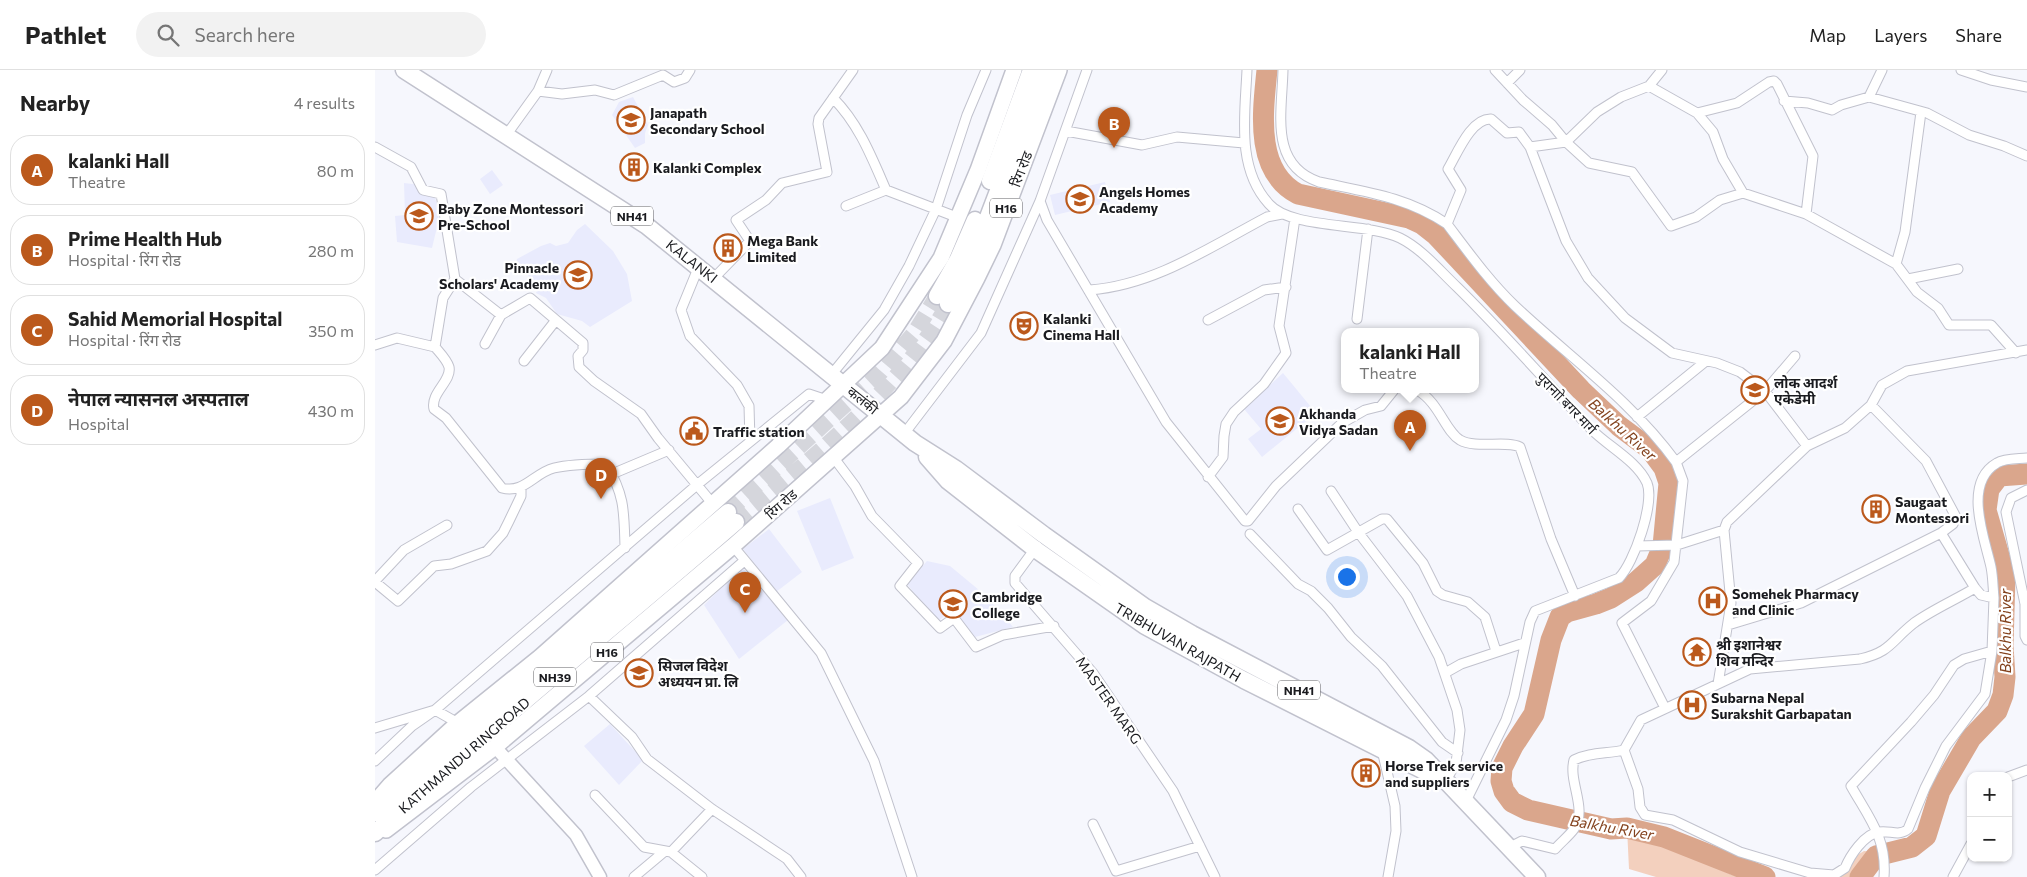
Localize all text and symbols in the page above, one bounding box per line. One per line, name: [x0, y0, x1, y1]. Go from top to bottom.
search box: [136, 12, 486, 57]
text: Pathlet: [25, 20, 106, 49]
icon: search: [154, 21, 182, 49]
text: Search here: [194, 23, 295, 46]
text: Map: [1809, 24, 1846, 46]
text: Layers: [1874, 24, 1927, 46]
text: Share: [1955, 24, 2002, 46]
text: Nearby: [20, 90, 90, 115]
text: 4 results: [294, 93, 355, 112]
place label: Janapath Secondary School: [650, 104, 765, 137]
school or university icon: Janapath Secondary School: [616, 105, 646, 135]
pin: B: [1098, 107, 1130, 148]
street label: रिंग रोड: [1006, 148, 1036, 189]
text: kalanki Hall: [68, 149, 170, 172]
building icon: Kalanki Complex: [619, 152, 649, 182]
place label: Kalanki Complex: [653, 159, 762, 176]
text: A: [31, 161, 43, 180]
text: 80 m: [317, 161, 354, 180]
text: Theatre: [68, 172, 125, 191]
place label: Angels Homes Academy: [1099, 183, 1191, 216]
school or university icon: Angels Homes Academy: [1065, 184, 1095, 214]
road number: H16: [990, 198, 1022, 218]
place label: Baby Zone Montessori Pre-School: [438, 200, 583, 233]
school or university icon: Baby Zone Montessori Pre-School: [404, 201, 434, 231]
road number: NH41: [611, 206, 653, 226]
text: Prime Health Hub: [68, 227, 222, 250]
place label: Mega Bank Limited: [747, 232, 818, 265]
building icon: Mega Bank Limited: [713, 233, 743, 263]
street label: KALANKI: [663, 236, 721, 286]
text: B: [32, 241, 42, 260]
text: 280 m: [308, 241, 354, 260]
text: Hospital · रिंग रोड: [68, 250, 181, 269]
place label: Pinnacle Scholars' Academy: [439, 259, 559, 292]
school or university icon: Pinnacle Scholars' Academy: [563, 260, 593, 290]
text: Sahid Memorial Hospital: [68, 307, 283, 330]
place label: Kalanki Cinema Hall: [1043, 310, 1120, 343]
theatre icon: Kalanki Cinema Hall: [1009, 311, 1039, 341]
text: C: [32, 321, 42, 340]
text: 350 m: [308, 321, 354, 340]
popup: [1341, 328, 1479, 393]
text: Hospital · रिंग रोड: [68, 330, 181, 349]
text: kalanki Hall: [1359, 340, 1461, 363]
text: Theatre: [1359, 363, 1417, 382]
street label: पुरानाो बगर मार्ग: [1532, 369, 1601, 440]
place label: लोक आदर्श एकेडेमी: [1774, 374, 1838, 407]
school or university icon: लोक आदर्श एकेडेमी: [1740, 375, 1770, 405]
street label: कलंकी: [844, 382, 882, 418]
text: नेपाल न्यासनल अस्पताल: [68, 387, 249, 410]
water label: Balkhu River: [1586, 394, 1661, 465]
text: D: [31, 401, 43, 420]
text: 430 m: [308, 401, 354, 420]
place label: Akhanda Vidya Sadan: [1299, 405, 1378, 438]
school or university icon: Akhanda Vidya Sadan: [1265, 406, 1295, 436]
pin: A: [1394, 410, 1426, 451]
text: Hospital: [68, 414, 129, 433]
public building icon: Traffic station: [679, 416, 709, 446]
place label: Traffic station: [713, 423, 805, 440]
pin: D: [585, 458, 617, 499]
street label: रिंग रोड: [762, 485, 801, 522]
place label: Saugaat Montessori: [1895, 493, 1969, 526]
building icon: Saugaat Montessori: [1861, 494, 1891, 524]
your location: [1334, 564, 1360, 590]
pin: C: [729, 572, 761, 613]
place label: Somehek Pharmacy and Clinic: [1732, 585, 1859, 618]
hospital icon: Somehek Pharmacy and Clinic: [1698, 586, 1728, 616]
place label: Cambridge College: [972, 588, 1042, 621]
water label: Balkhu River: [1996, 588, 2014, 673]
school or university icon: Cambridge College: [938, 589, 968, 619]
street label: TRIBHUVAN RAJPATH: [1112, 599, 1244, 685]
place label: श्री इशानेश्वर शिव मन्दिर: [1716, 636, 1782, 669]
temple icon: श्री इशानेश्वर शिव मन्दिर: [1682, 637, 1712, 667]
road number: H16: [591, 642, 623, 662]
street label: MASTER MARG: [1073, 653, 1145, 747]
place label: सिजल विदेश अध्ययन प्रा. लि: [658, 657, 739, 690]
school or university icon: सिजल विदेश अध्ययन प्रा. लि: [624, 658, 654, 688]
road number: NH39: [534, 668, 576, 686]
road number: NH41: [1278, 680, 1320, 700]
place label: Subarna Nepal Surakshit Garbapatan: [1711, 689, 1852, 722]
hospital icon: Subarna Nepal Surakshit Garbapatan: [1677, 690, 1707, 720]
street label: KATHMANDU RINGROAD: [395, 693, 533, 817]
place label: Horse Trek service and suppliers: [1385, 757, 1503, 790]
building icon: Horse Trek service and suppliers: [1351, 758, 1381, 788]
map controls: [1967, 772, 2012, 862]
button: +: [1967, 772, 2012, 817]
water label: Balkhu River: [1569, 811, 1656, 843]
button: −: [1967, 817, 2012, 862]

